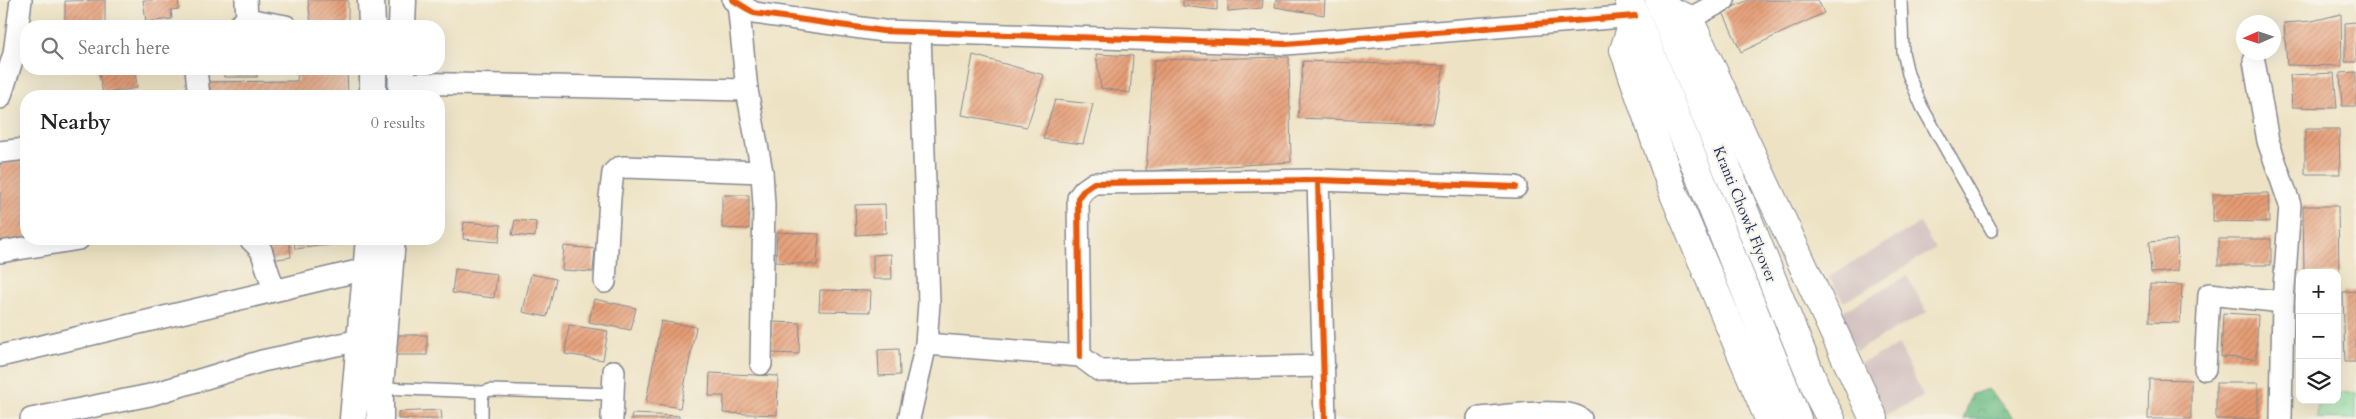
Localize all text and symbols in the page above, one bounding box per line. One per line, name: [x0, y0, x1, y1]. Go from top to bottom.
north arrow: [2236, 15, 2281, 60]
search box: [20, 20, 445, 75]
icon: search: [38, 34, 66, 62]
text: Search here: [78, 35, 170, 61]
text: Nearby: [40, 108, 111, 137]
text: 0 results: [371, 112, 425, 134]
street label: Kranti Chowk Flyover: [1709, 143, 1782, 285]
map controls: [2296, 269, 2341, 404]
button: +: [2296, 269, 2341, 314]
button: −: [2296, 314, 2341, 359]
button: layers: [2296, 359, 2341, 404]

